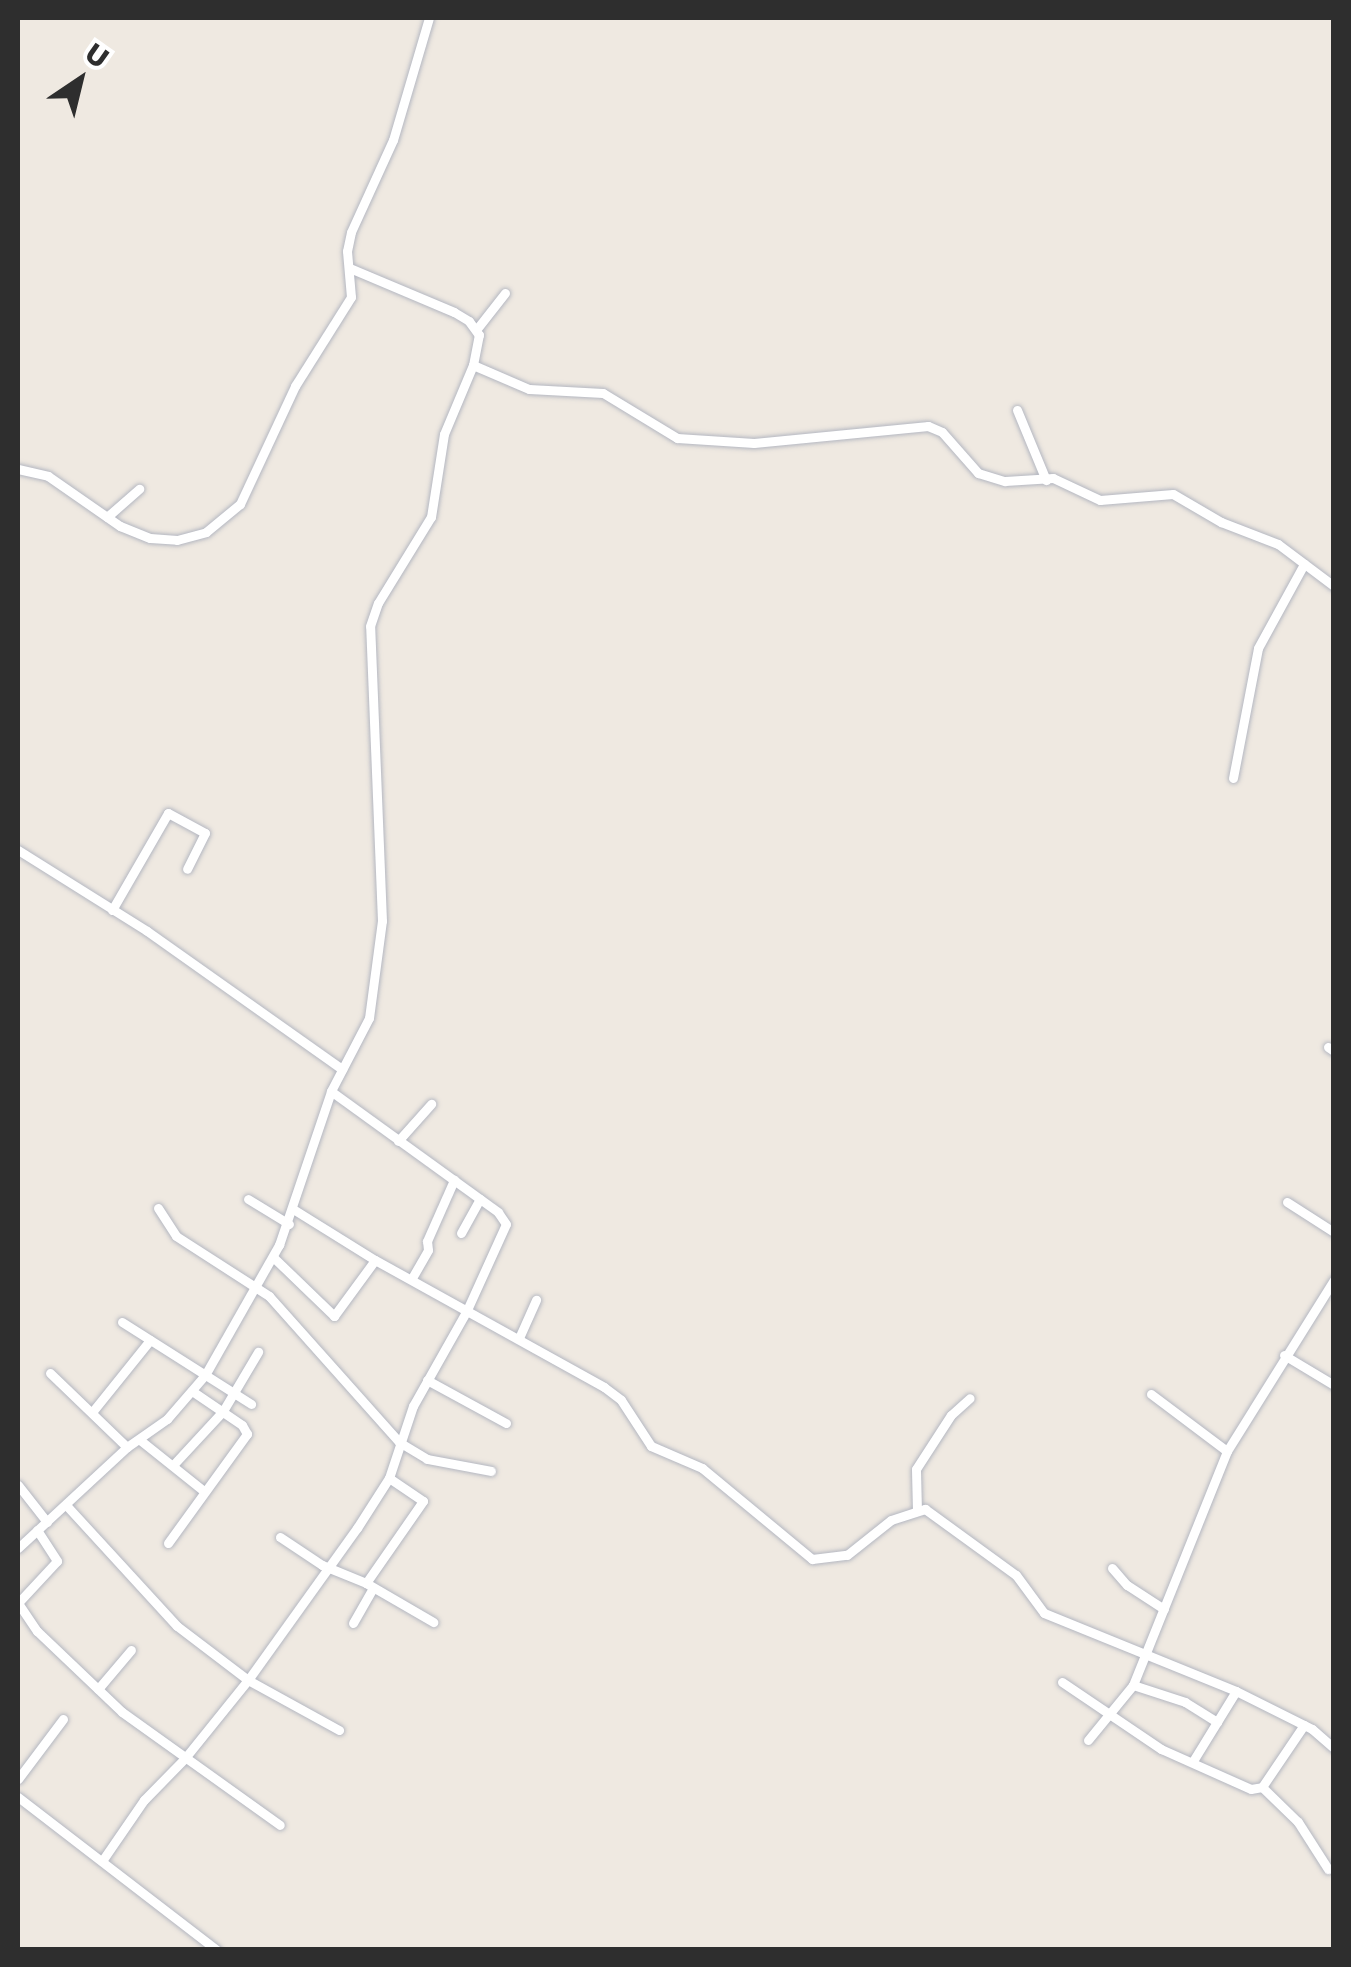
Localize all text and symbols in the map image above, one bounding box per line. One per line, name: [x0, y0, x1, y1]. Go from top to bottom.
north arrow: [30, 30, 130, 130]
text: U: [80, 36, 115, 74]

